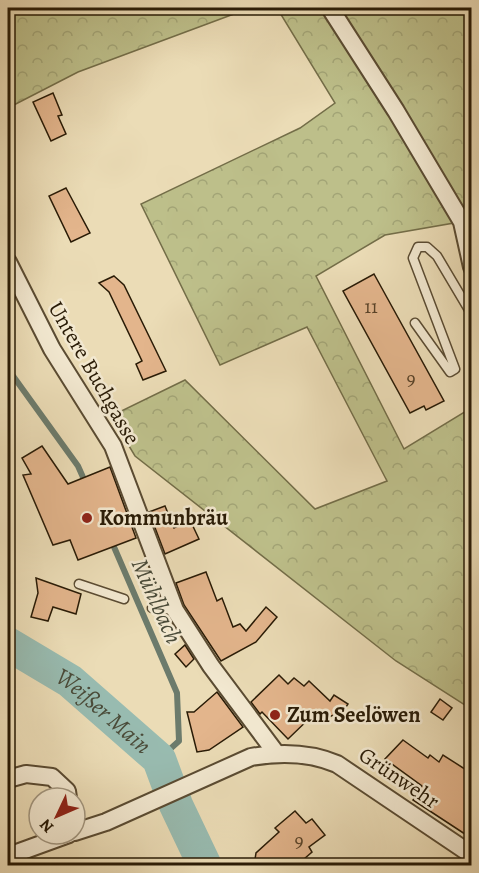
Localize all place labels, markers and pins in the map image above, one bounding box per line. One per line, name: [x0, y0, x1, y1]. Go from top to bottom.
place label: Kommunbräu: [99, 503, 229, 533]
marker: Kommunbräu: [80, 511, 94, 525]
place label: Zum Seelöwen: [287, 700, 421, 730]
marker: Zum Seelöwen: [268, 708, 282, 722]

